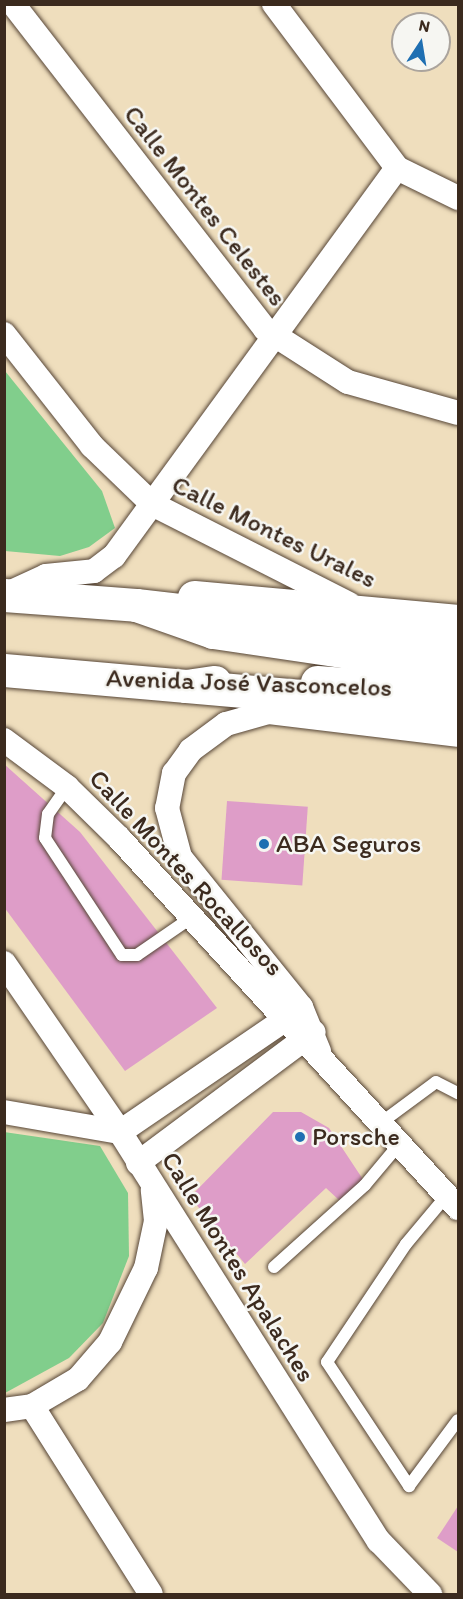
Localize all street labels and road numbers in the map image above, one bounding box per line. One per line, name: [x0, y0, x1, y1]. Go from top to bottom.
street label: Calle Montes Celestes: [117, 100, 293, 312]
street label: Calle Montes Urales: [167, 469, 381, 595]
street label: Avenida José Vasconcelos: [105, 662, 393, 704]
street label: Calle Montes Rocallosos: [83, 764, 289, 982]
street label: Calle Montes Apalaches: [154, 1146, 322, 1388]

